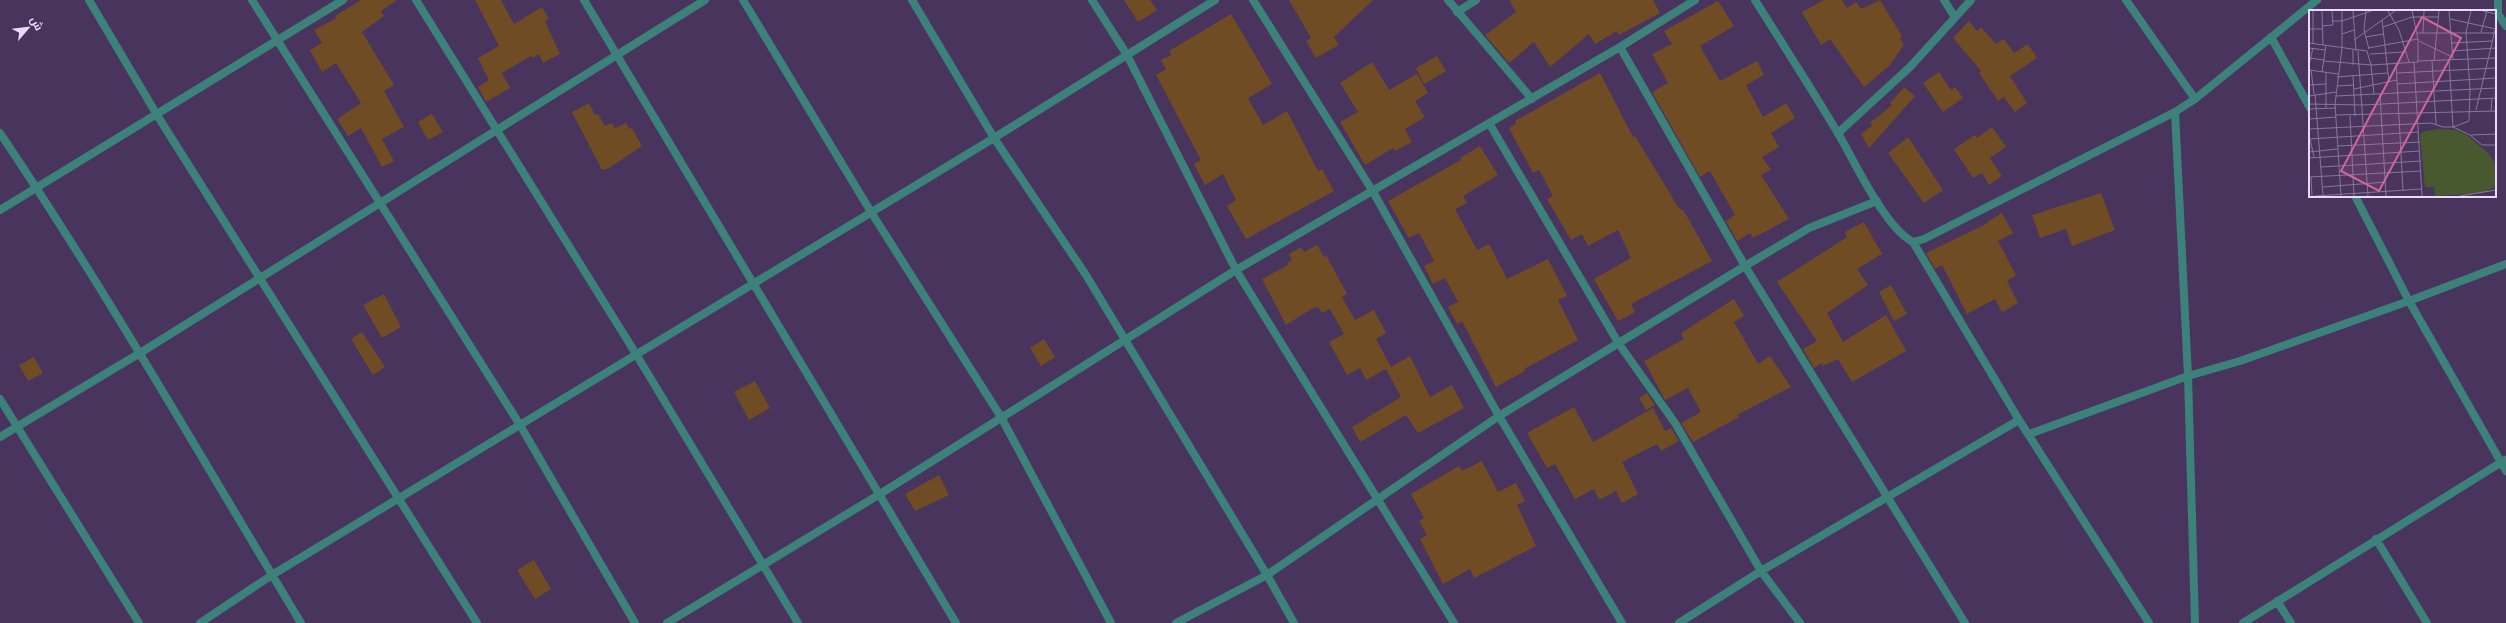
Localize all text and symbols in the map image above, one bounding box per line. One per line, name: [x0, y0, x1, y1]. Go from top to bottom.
north arrow: [8, 8, 48, 48]
inset map: [2309, 10, 2496, 197]
text: ش: [27, 14, 46, 33]

